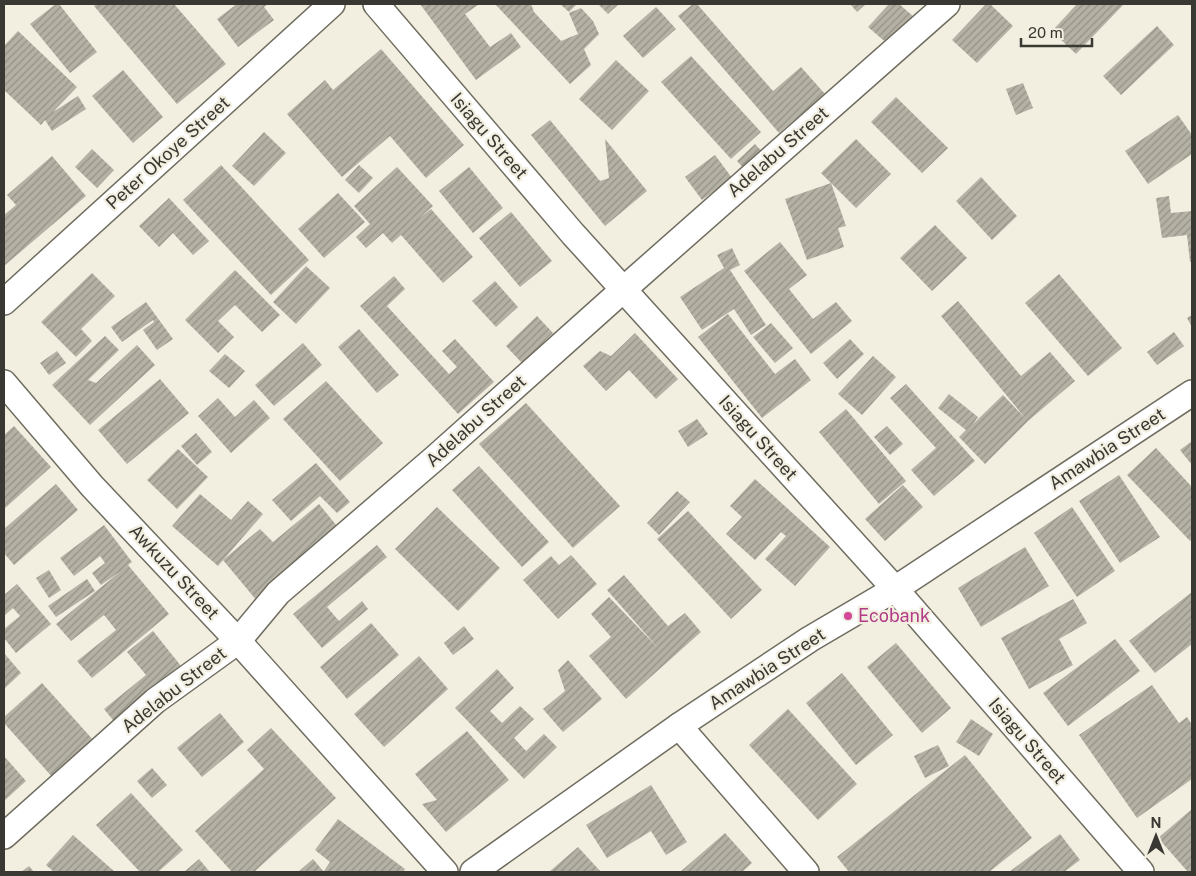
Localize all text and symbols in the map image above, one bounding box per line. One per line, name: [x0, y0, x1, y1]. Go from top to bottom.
scale bar: [1021, 15, 1092, 47]
text: 20 m: [1028, 24, 1063, 41]
street label: Isiagu Street: [446, 88, 532, 183]
street label: Peter Okoye Street: [102, 92, 234, 214]
street label: Adelabu Street: [723, 102, 832, 201]
street label: Adelabu Street: [421, 370, 530, 471]
street label: Isiagu Street: [715, 391, 802, 484]
street label: Amawbia Street: [1045, 403, 1169, 494]
street label: Awkuzu Street: [125, 520, 224, 623]
place label: Ecobank: [858, 605, 930, 626]
marker: Ecobank: [842, 610, 854, 622]
street label: Amawbia Street: [705, 623, 829, 714]
street label: Adelabu Street: [117, 642, 230, 737]
street label: Isiagu Street: [984, 693, 1070, 788]
north arrow: [1131, 811, 1181, 861]
text: N: [1151, 815, 1161, 831]

